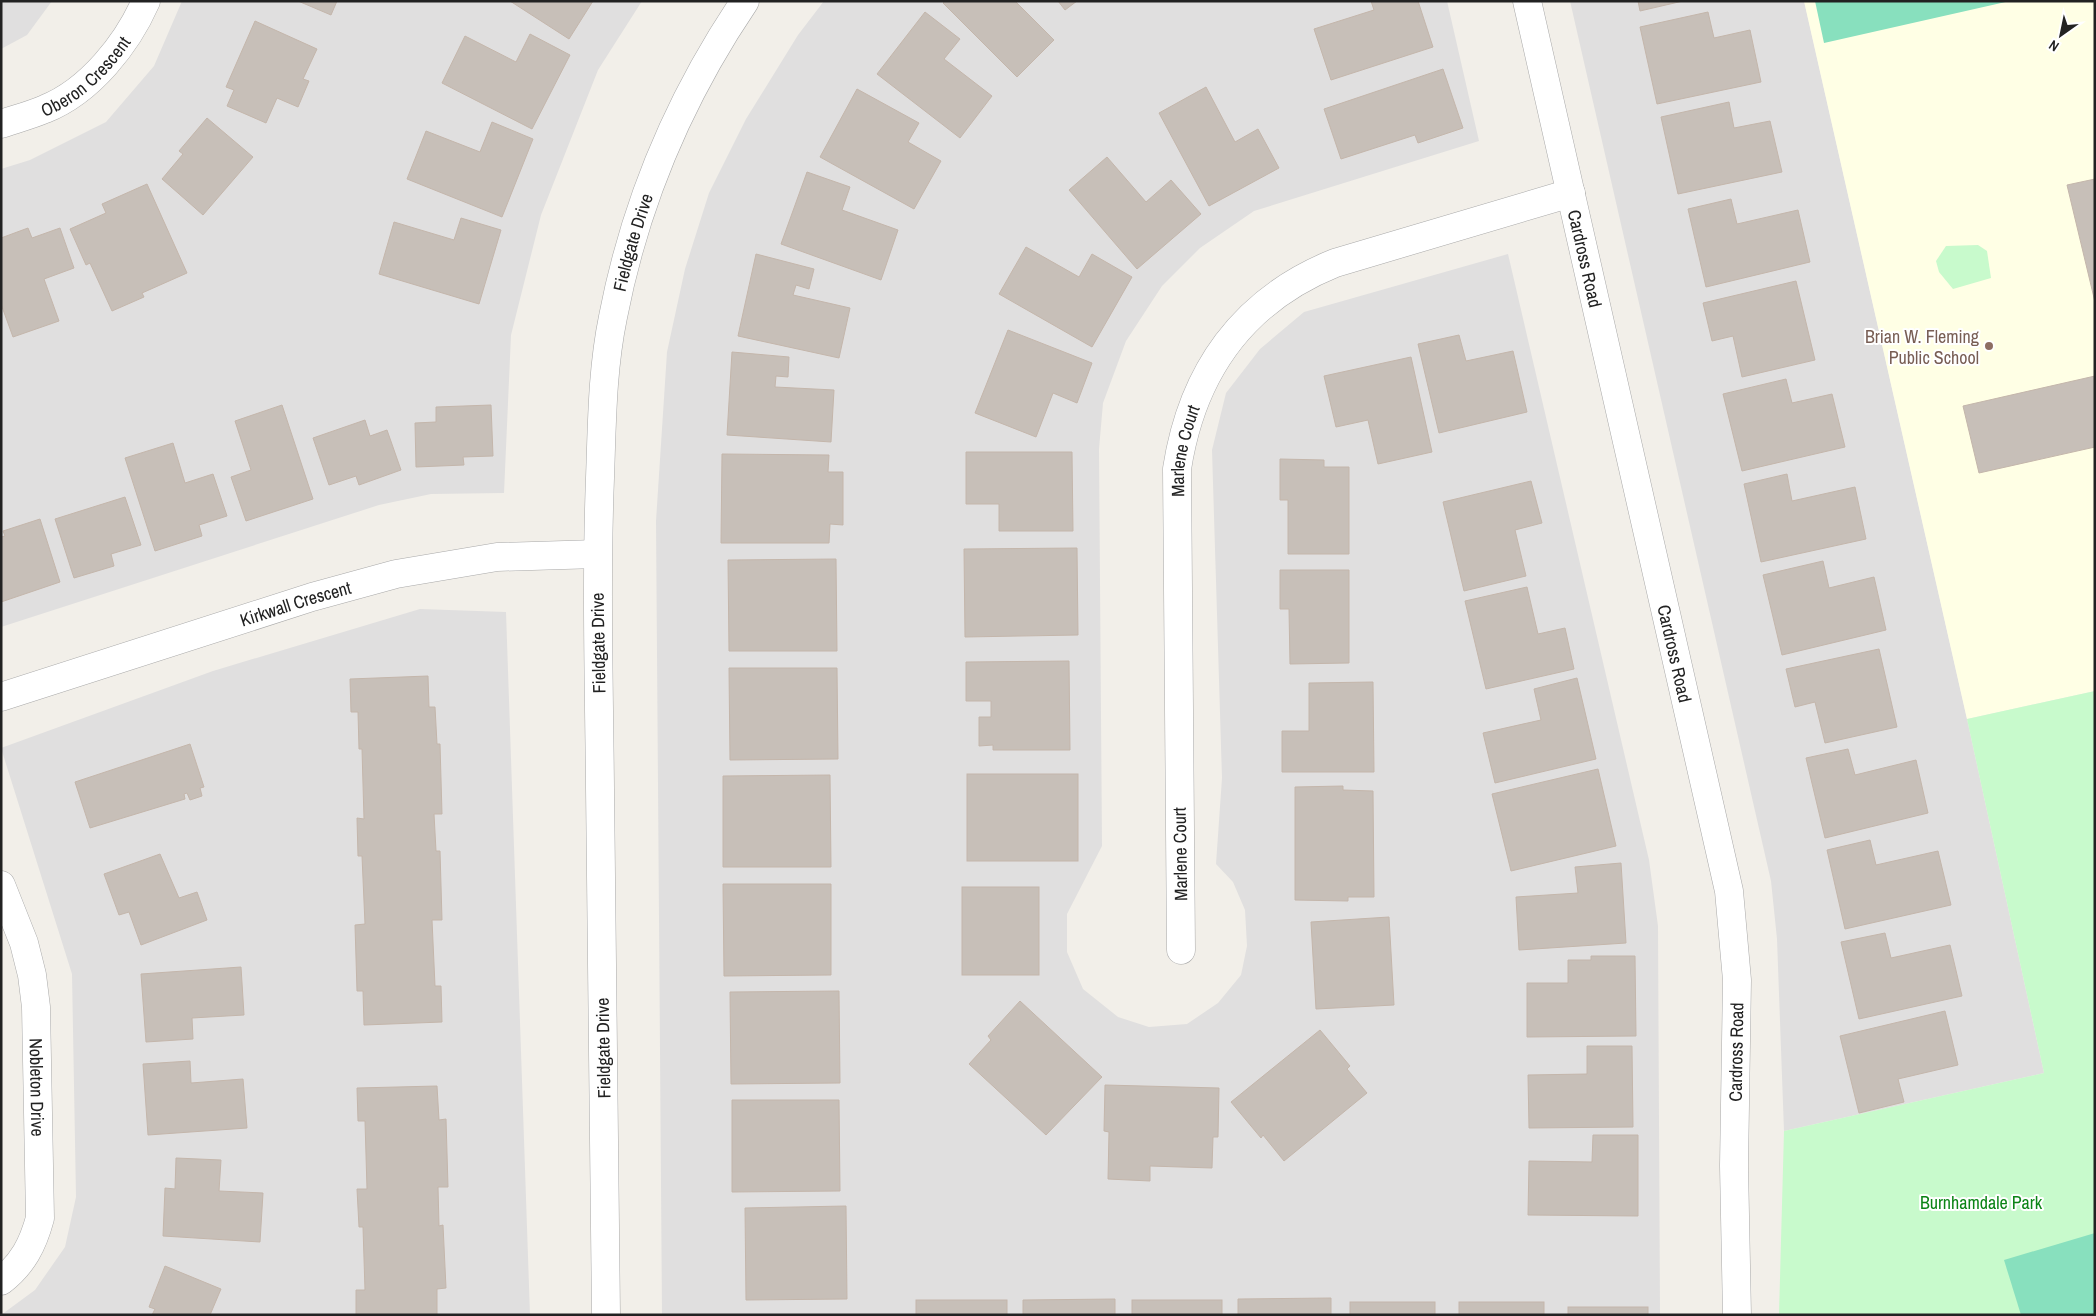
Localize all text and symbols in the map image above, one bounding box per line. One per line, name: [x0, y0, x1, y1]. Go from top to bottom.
north arrow: [2036, 10, 2086, 60]
street label: Oberon Crescent: [37, 31, 136, 122]
text: N: [2046, 36, 2062, 56]
street label: Fieldgate Drive: [606, 190, 658, 294]
street label: Cardross Road: [1562, 207, 1609, 310]
place label: Brian W. Fleming Public School: [1865, 324, 1980, 370]
marker: Brian W. Fleming Public School: [1983, 340, 1995, 352]
street label: Marlene Court: [1164, 401, 1205, 497]
street label: Kirkwall Crescent: [237, 574, 354, 632]
street label: Fieldgate Drive: [585, 592, 611, 694]
street label: Cardross Road: [1652, 602, 1698, 705]
street label: Marlene Court: [1167, 807, 1193, 901]
street label: Fieldgate Drive: [590, 997, 616, 1099]
street label: Cardross Road: [1723, 1002, 1749, 1102]
street label: Nobleton Drive: [24, 1038, 51, 1137]
park label: Burnhamdale Park: [1920, 1190, 2043, 1215]

